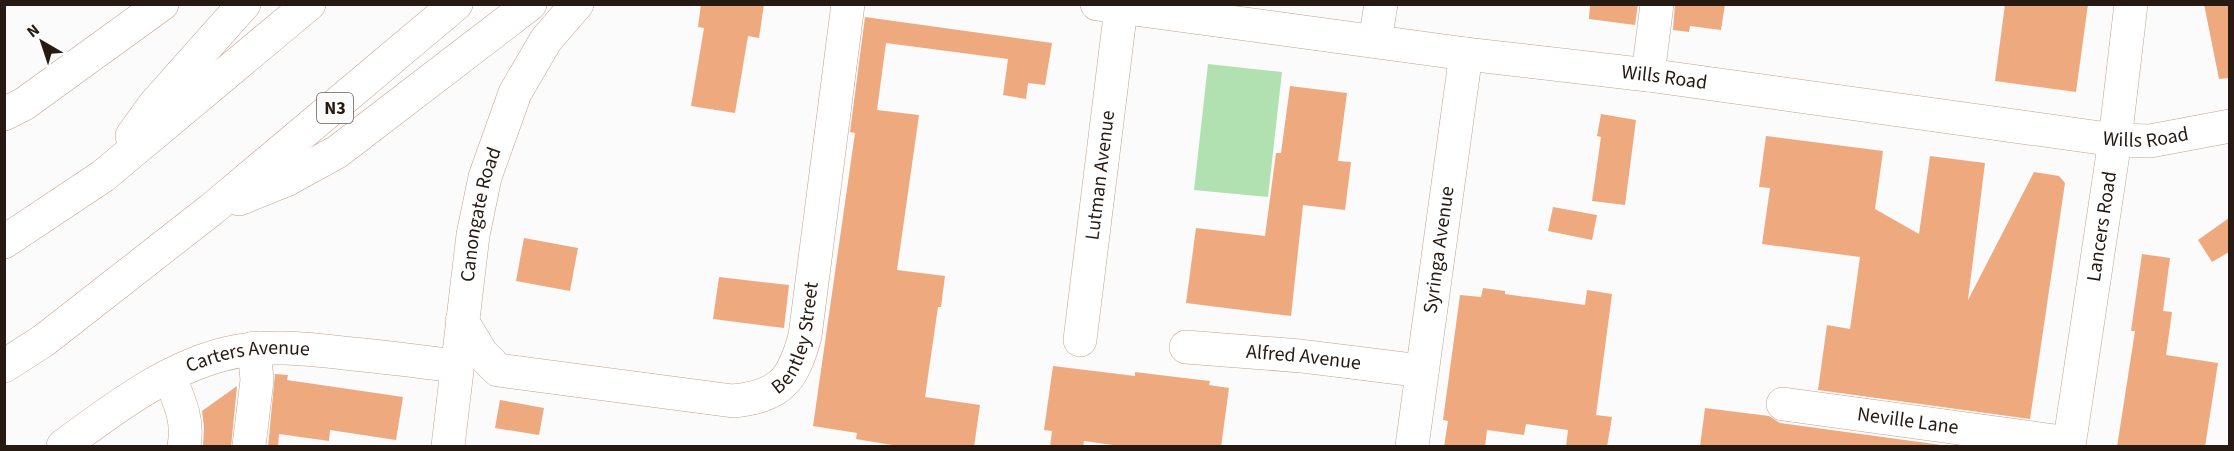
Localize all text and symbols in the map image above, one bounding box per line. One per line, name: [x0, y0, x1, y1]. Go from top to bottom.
north arrow: [12, 12, 72, 72]
text: N: [22, 19, 44, 43]
street label: Wills Road: [1620, 58, 1709, 97]
road number: N3: [317, 93, 353, 123]
street label: Lutman Avenue: [1078, 109, 1122, 242]
street label: Wills Road: [2101, 120, 2191, 155]
street label: Canongate Road: [454, 143, 509, 283]
street label: Lancers Road: [2080, 169, 2124, 284]
street label: Syringa Avenue: [1416, 184, 1462, 315]
street label: Bentley Street: [766, 280, 826, 401]
street label: Carters Avenue: [181, 334, 311, 380]
street label: Alfred Avenue: [1245, 338, 1363, 377]
street label: Neville Lane: [1855, 400, 1960, 442]

